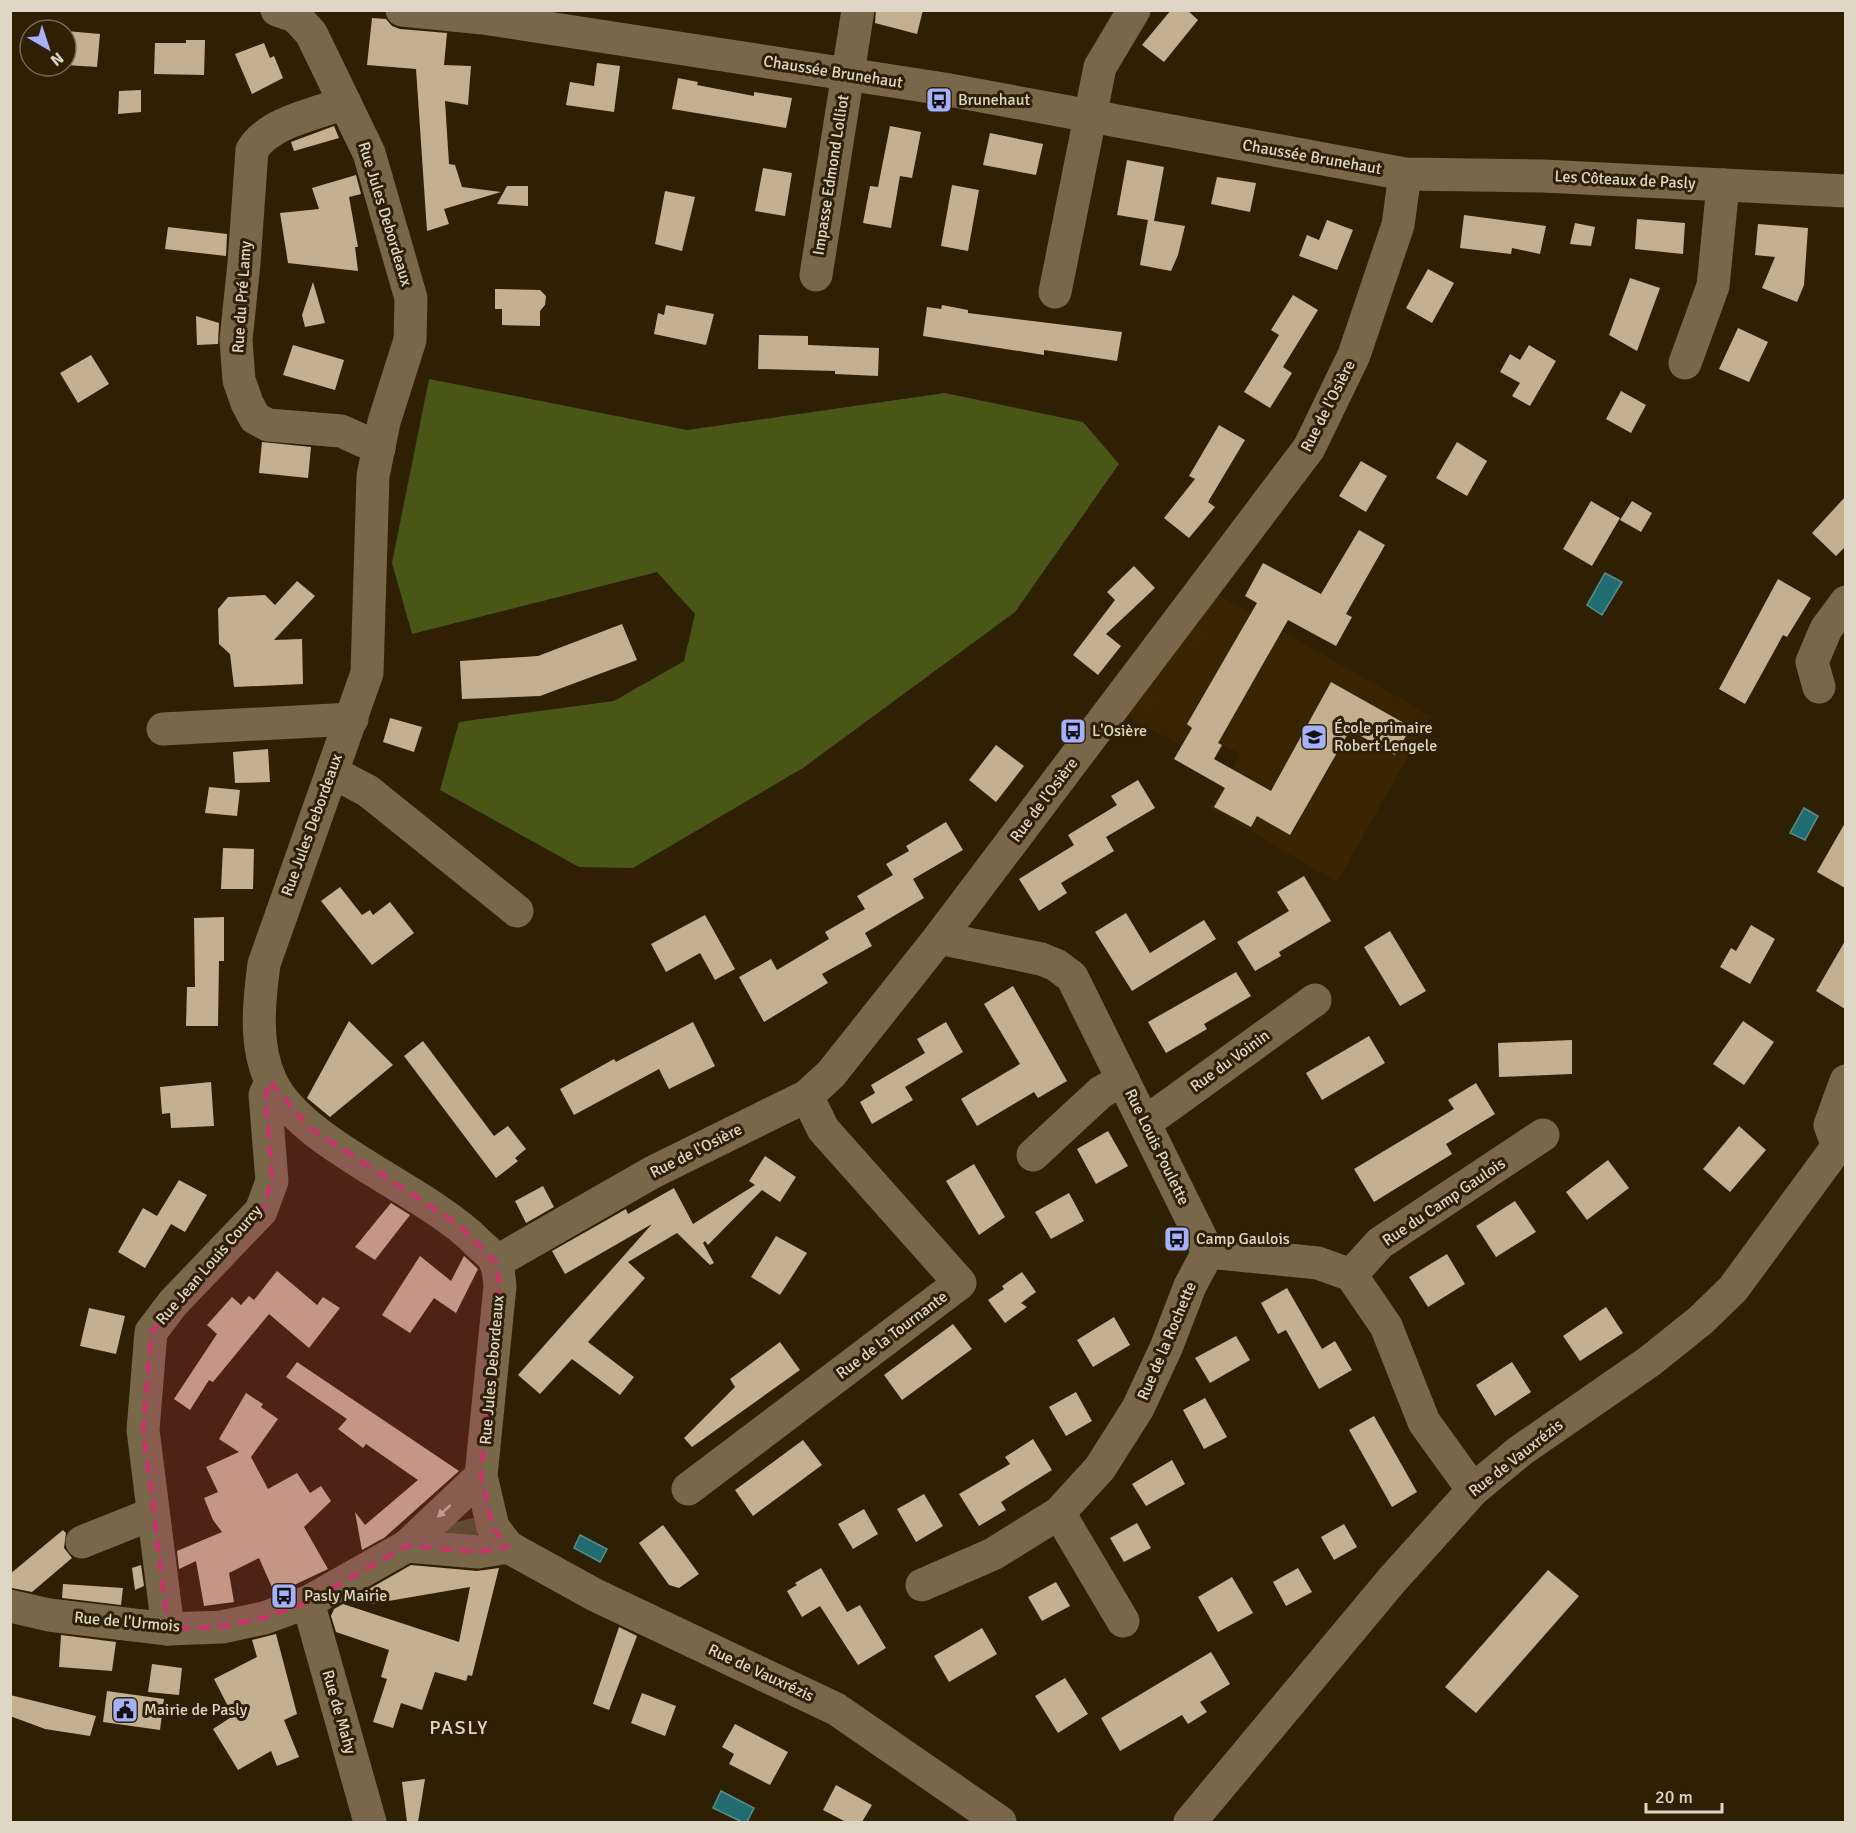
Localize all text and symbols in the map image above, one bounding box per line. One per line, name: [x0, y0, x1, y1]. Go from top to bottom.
north arrow: [18, 18, 78, 78]
text: N: [46, 48, 67, 70]
street label: Chaussée Brunehaut: [762, 51, 904, 93]
bus stop icon: Brunehaut: [924, 85, 954, 115]
place label: Brunehaut: [958, 90, 1030, 110]
street label: Impasse Edmond Lolliot: [808, 93, 854, 257]
street label: Chaussée Brunehaut: [1241, 135, 1383, 179]
street label: Rue Jules Debordeaux: [353, 139, 417, 289]
street label: Les Côteaux de Pasly: [1554, 166, 1697, 194]
street label: Rue du Pré Lamy: [228, 240, 256, 354]
street label: Rue de l'Osière: [1296, 357, 1360, 455]
bus stop icon: L'Osière: [1058, 716, 1088, 746]
place label: École primaire Robert Lengele: [1334, 718, 1437, 756]
place label: L'Osière: [1092, 721, 1147, 741]
school or university icon: École primaire Robert Lengele: [1299, 722, 1329, 752]
street label: Rue Jules Debordeaux: [277, 750, 347, 899]
street label: Rue de l'Osière: [1006, 754, 1082, 846]
street label: Rue du Voinin: [1186, 1026, 1274, 1096]
street label: Rue Louis Poulette: [1120, 1086, 1194, 1208]
street label: Rue de l'Osière: [647, 1119, 745, 1183]
street label: Rue du Camp Gaulois: [1379, 1153, 1509, 1251]
street label: Rue Jean Louis Courcy: [152, 1201, 267, 1329]
bus stop icon: Camp Gaulois: [1162, 1224, 1192, 1254]
place label: Camp Gaulois: [1196, 1229, 1290, 1249]
street label: Rue de la Rochette: [1133, 1279, 1201, 1403]
street label: Rue de la Tournante: [832, 1287, 952, 1383]
street label: Rue Jules Debordeaux: [475, 1294, 509, 1446]
street label: Rue de Vauxrézis: [1465, 1415, 1567, 1501]
one-way arrow: [437, 1504, 451, 1518]
bus stop icon: Pasly Mairie: [269, 1581, 299, 1611]
place label: Pasly Mairie: [304, 1586, 387, 1606]
street label: Rue de l'Urmois: [73, 1607, 181, 1637]
street label: Rue de Vauxrézis: [705, 1640, 817, 1706]
street label: Rue de Mahy: [317, 1668, 361, 1757]
public building icon: Mairie de Pasly: [110, 1695, 140, 1725]
place label: Mairie de Pasly: [144, 1700, 248, 1720]
district label: PASLY: [429, 1715, 489, 1740]
scale bar: [1646, 1776, 1722, 1814]
text: 20 m: [1655, 1786, 1693, 1808]

